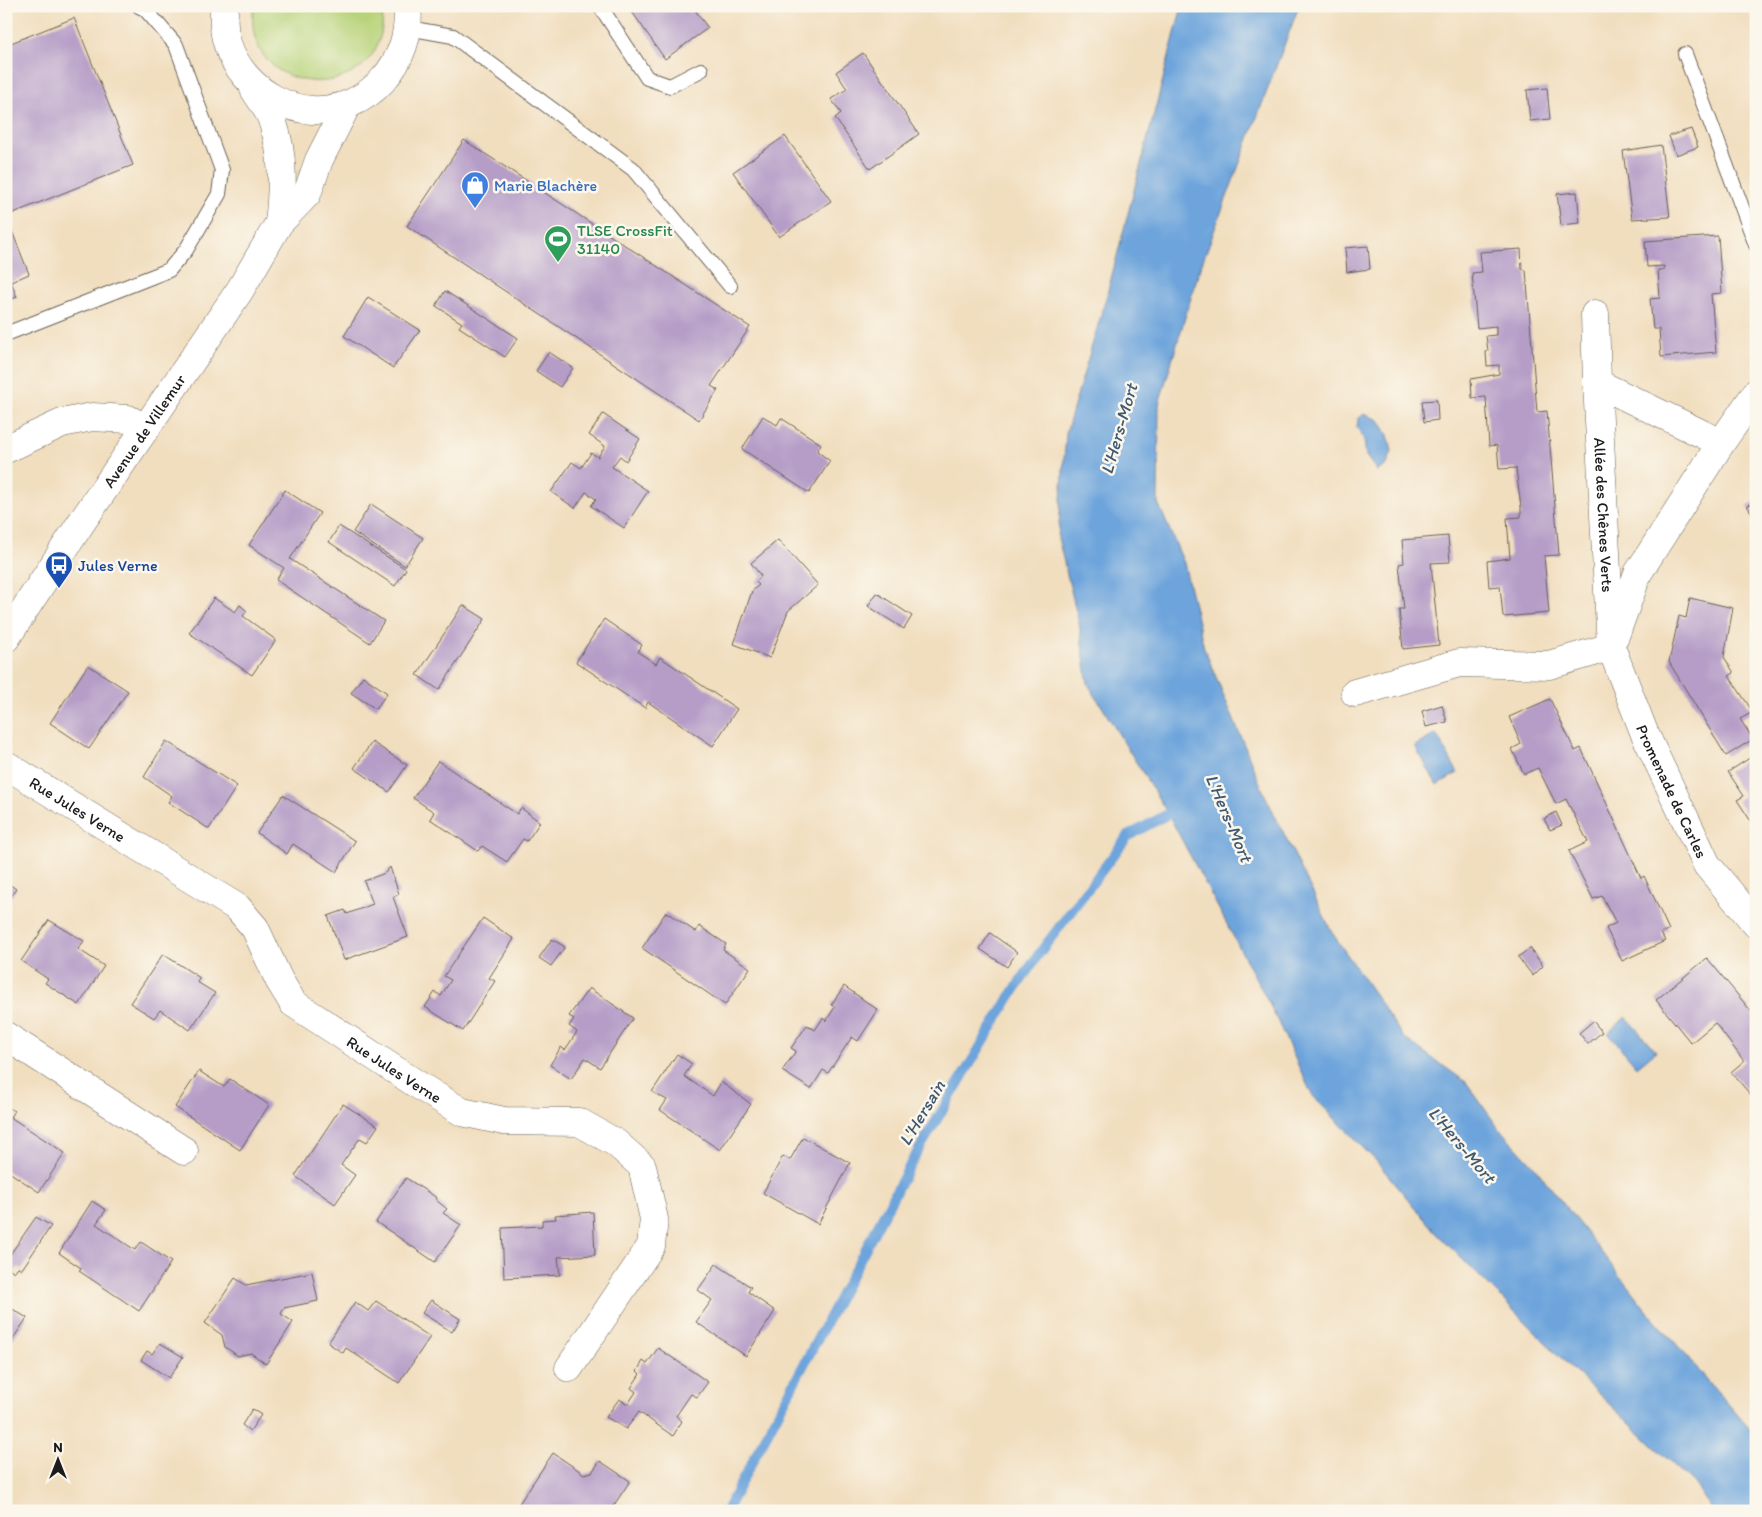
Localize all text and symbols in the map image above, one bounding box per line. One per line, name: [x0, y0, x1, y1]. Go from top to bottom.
shop icon: Marie Blachère: [460, 170, 490, 209]
place label: Marie Blachère: [494, 176, 597, 195]
place label: TLSE CrossFit 31140: [577, 221, 673, 258]
sports icon: TLSE CrossFit 31140: [543, 224, 573, 263]
street label: Avenue de Villemur: [99, 370, 190, 491]
water label: L'Hers-Mort: [1096, 379, 1143, 477]
street label: Allée des Chênes Verts: [1590, 437, 1618, 593]
bus stop icon: Jules Verne: [44, 550, 74, 589]
place label: Jules Verne: [78, 556, 158, 575]
street label: Promenade de Carles: [1632, 722, 1712, 861]
water label: L'Hers-Mort: [1201, 771, 1258, 867]
street label: Rue Jules Verne: [26, 772, 129, 846]
street label: Rue Jules Verne: [343, 1032, 445, 1107]
water label: L'Hersain: [894, 1076, 950, 1150]
water label: L'Hers-Mort: [1424, 1102, 1502, 1189]
north arrow: [32, 1434, 82, 1484]
text: N: [53, 1439, 63, 1456]

